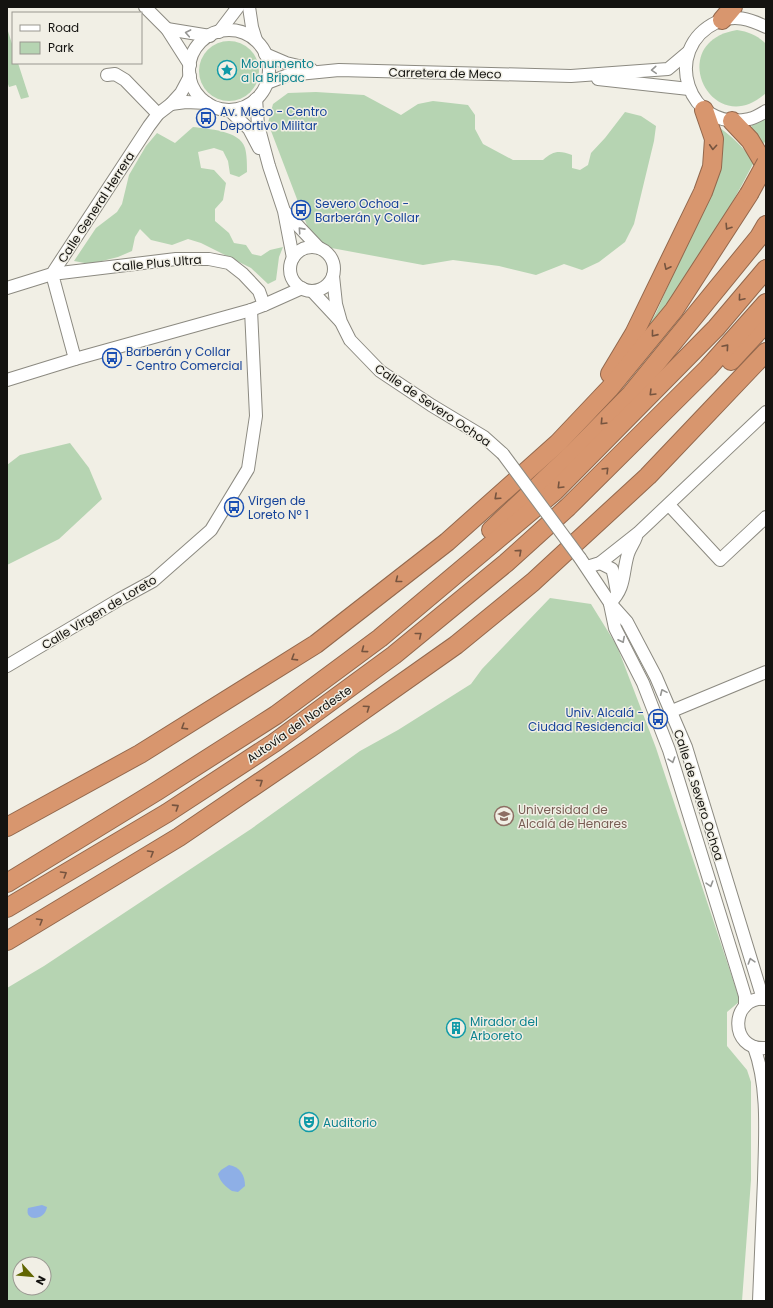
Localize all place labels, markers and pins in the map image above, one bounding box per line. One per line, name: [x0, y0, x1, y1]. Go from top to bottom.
place label: Monumento a la Bripac: [241, 55, 314, 86]
place icon: Monumento a la Bripac: [216, 59, 238, 81]
place label: Av. Meco - Centro Deportivo Militar: [220, 103, 328, 134]
bus stop icon: Av. Meco - Centro Deportivo Militar: [195, 107, 217, 129]
place label: Severo Ochoa - Barberán y Collar: [315, 195, 420, 226]
bus stop icon: Severo Ochoa - Barberán y Collar: [290, 199, 312, 221]
place label: Barberán y Collar - Centro Comercial: [126, 343, 242, 374]
bus stop icon: Barberán y Collar - Centro Comercial: [101, 347, 123, 369]
place label: Virgen de Loreto Nº 1: [248, 492, 309, 523]
bus stop icon: Virgen de Loreto Nº 1: [223, 496, 245, 518]
place label: Univ. Alcalá - Ciudad Residencial: [528, 704, 644, 735]
bus stop icon: Univ. Alcalá - Ciudad Residencial: [647, 708, 669, 730]
place label: Universidad de Alcalá de Henares: [518, 801, 627, 832]
school or university icon: Universidad de Alcalá de Henares: [493, 805, 515, 827]
place label: Mirador del Arboreto: [470, 1013, 538, 1044]
building icon: Mirador del Arboreto: [445, 1017, 467, 1039]
theatre icon: Auditorio: [298, 1111, 320, 1133]
place label: Auditorio: [323, 1114, 377, 1131]

